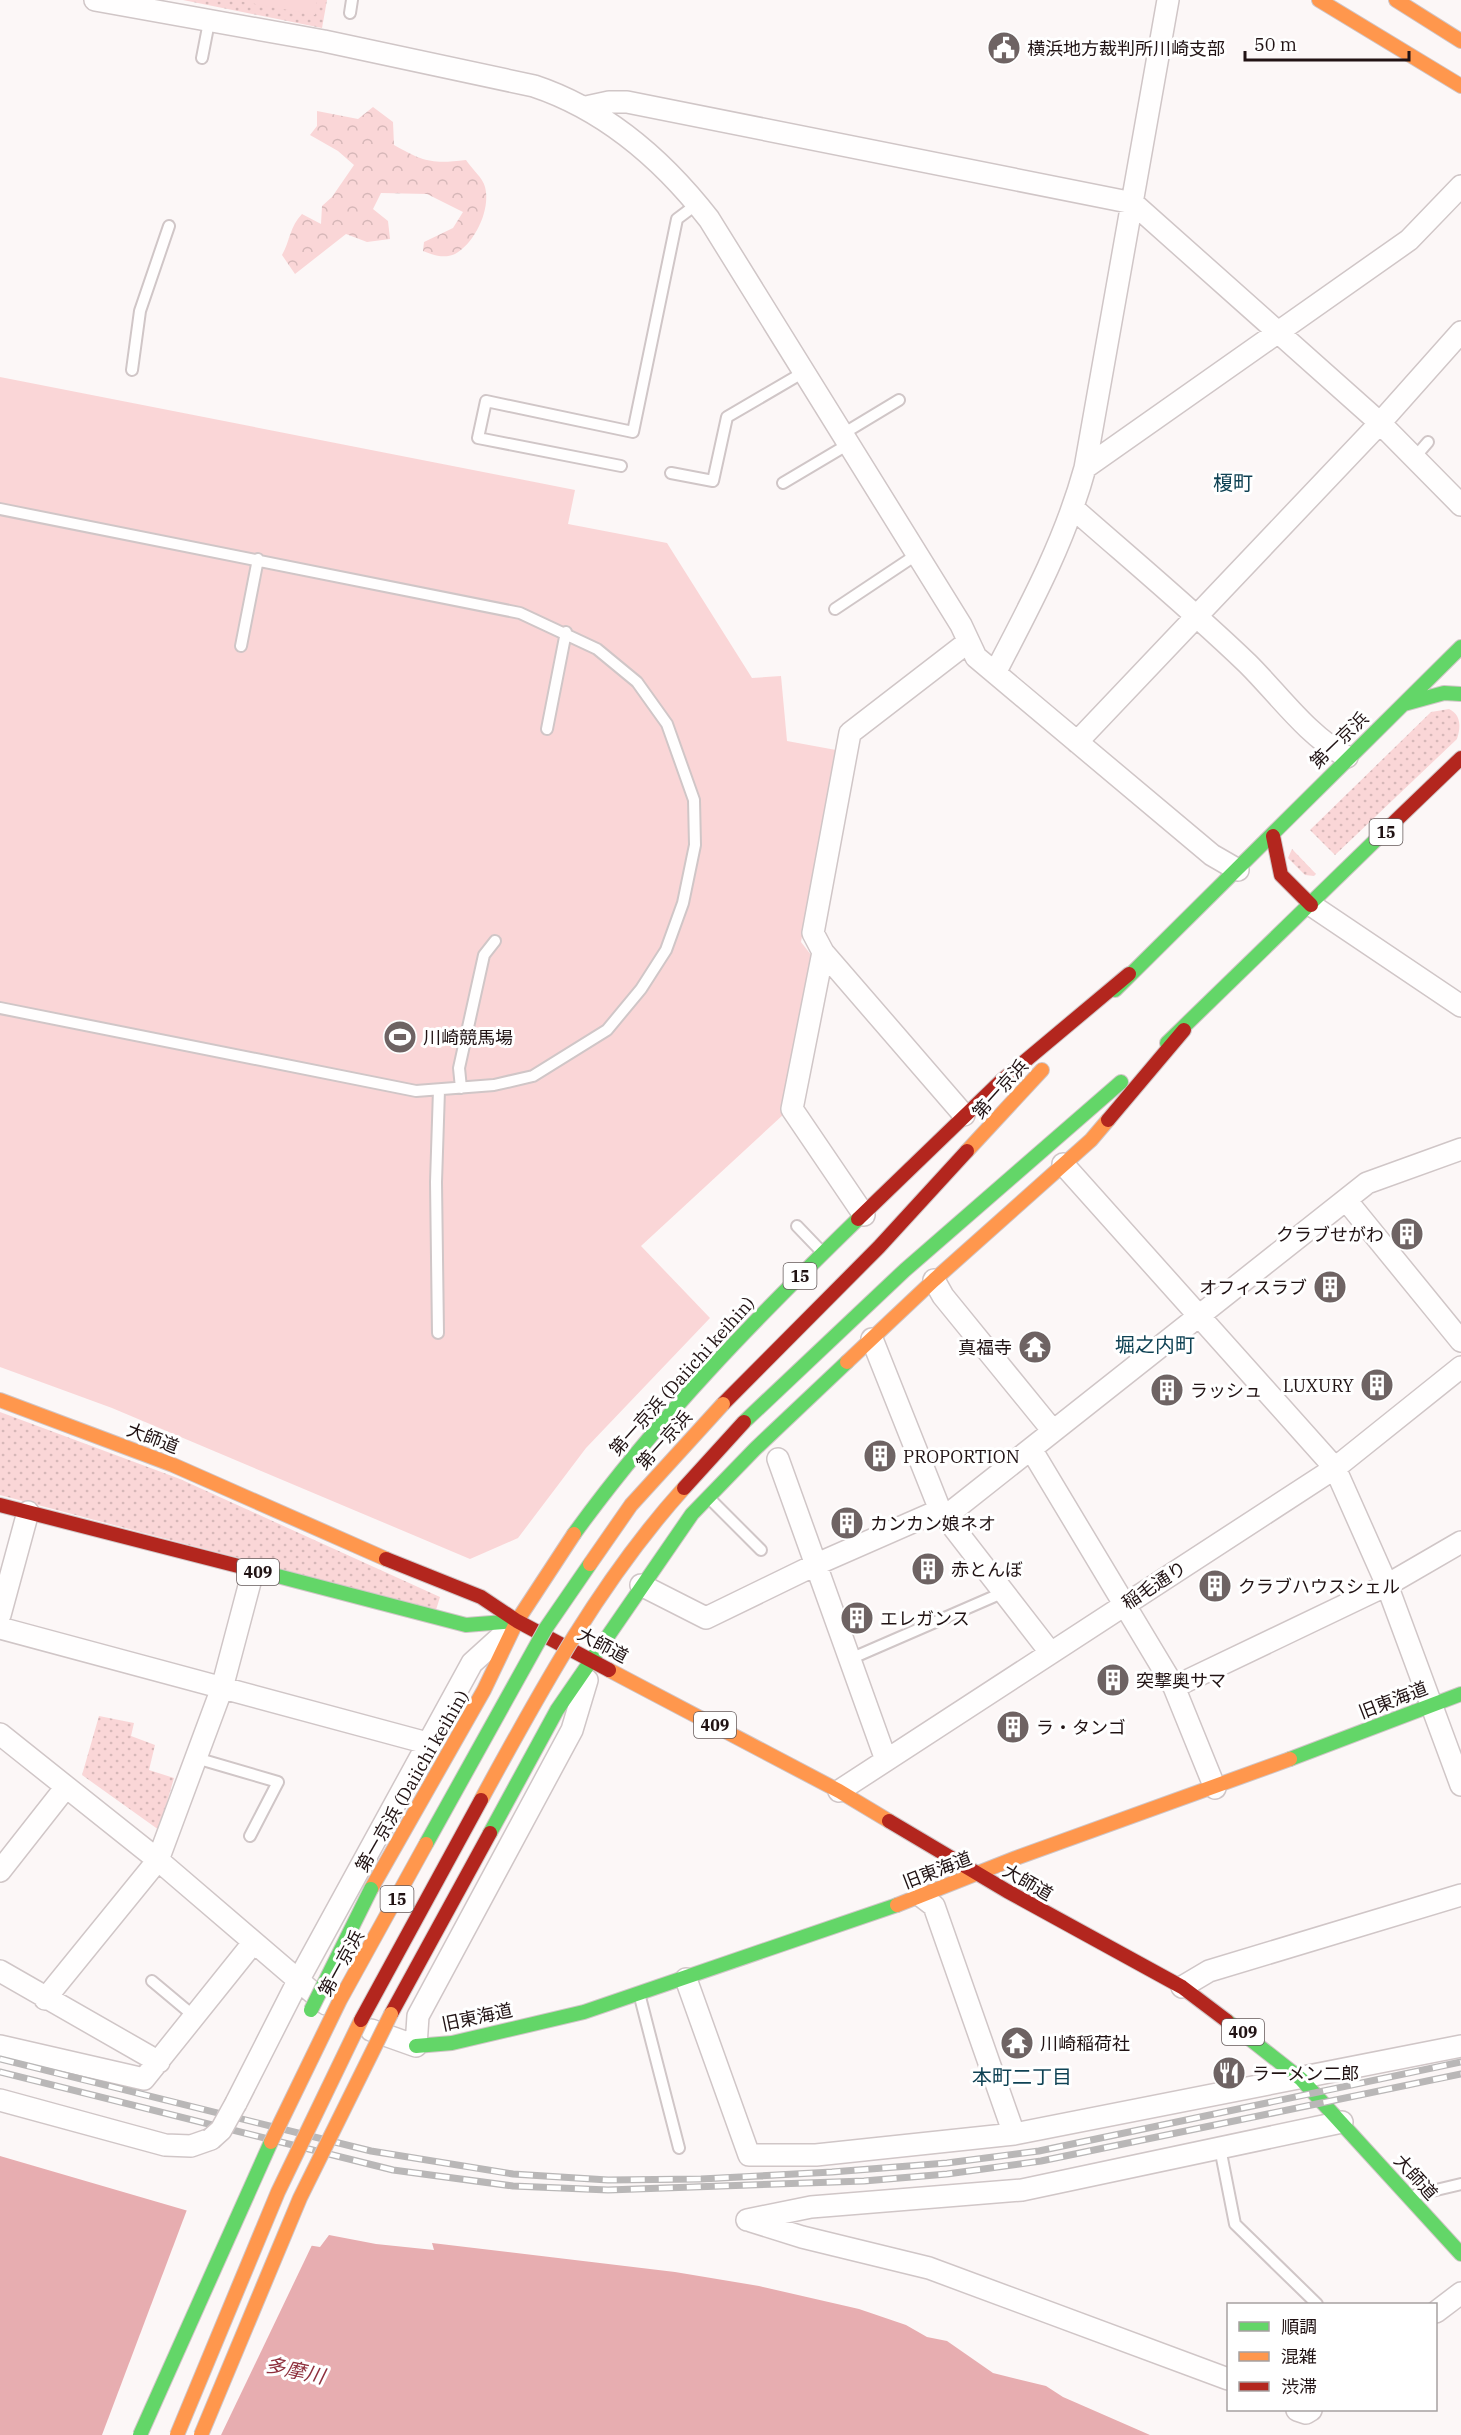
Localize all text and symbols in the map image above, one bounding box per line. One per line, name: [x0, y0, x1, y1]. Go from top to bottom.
scale bar: [1245, 24, 1408, 62]
public building icon: 横浜地方裁判所川崎支部: [986, 30, 1022, 66]
text: 50 m: [1254, 33, 1297, 56]
place label: 横浜地方裁判所川崎支部: [1027, 37, 1225, 60]
district label: 榎町: [1213, 469, 1253, 496]
street label: 第一京浜: [1305, 707, 1373, 773]
road number: 15: [1370, 819, 1402, 845]
sports icon: 川崎競馬場: [382, 1019, 418, 1055]
place label: 川崎競馬場: [423, 1026, 513, 1049]
street label: 第一京浜: [967, 1055, 1033, 1123]
building icon: クラブせがわ: [1389, 1216, 1425, 1252]
place label: クラブせがわ: [1276, 1223, 1384, 1246]
road number: 15: [784, 1263, 816, 1289]
building icon: オフィスラブ: [1312, 1269, 1348, 1305]
place label: オフィスラブ: [1199, 1276, 1307, 1299]
street label: 第一京浜 (Daiichi keihin): [605, 1292, 759, 1460]
temple icon: 真福寺: [1017, 1329, 1053, 1365]
district label: 堀之内町: [1115, 1331, 1195, 1358]
place label: 真福寺: [958, 1336, 1012, 1359]
building icon: LUXURY: [1359, 1367, 1395, 1403]
building icon: ラッシュ: [1149, 1372, 1185, 1408]
place label: LUXURY: [1283, 1374, 1355, 1397]
place label: ラッシュ: [1190, 1379, 1262, 1402]
street label: 第一京浜: [632, 1406, 696, 1474]
street label: 大師道: [124, 1418, 182, 1458]
building icon: PROPORTION: [862, 1438, 898, 1474]
place label: PROPORTION: [903, 1445, 1020, 1468]
building icon: カンカン娘ネオ: [829, 1505, 865, 1541]
place label: カンカン娘ネオ: [870, 1512, 996, 1535]
building icon: 赤とんぼ: [910, 1551, 946, 1587]
street label: 稲毛通り: [1118, 1556, 1190, 1614]
place label: 赤とんぼ: [951, 1558, 1023, 1581]
road number: 409: [237, 1559, 279, 1585]
building icon: クラブハウスシェル: [1197, 1568, 1233, 1604]
place label: クラブハウスシェル: [1238, 1575, 1400, 1598]
building icon: エレガンス: [839, 1600, 875, 1636]
place label: エレガンス: [880, 1607, 970, 1630]
street label: 大師道: [574, 1622, 632, 1668]
building icon: 突撃奥サマ: [1095, 1662, 1131, 1698]
place label: 突撃奥サマ: [1136, 1669, 1226, 1692]
street label: 旧東海道: [1355, 1676, 1431, 1724]
street label: 第一京浜 (Daiichi keihin): [350, 1686, 474, 1876]
building icon: ラ・タンゴ: [995, 1709, 1031, 1745]
road number: 409: [694, 1712, 736, 1738]
place label: ラ・タンゴ: [1036, 1716, 1126, 1739]
street label: 旧東海道: [899, 1846, 975, 1894]
street label: 大師道: [999, 1859, 1057, 1905]
road number: 15: [380, 1886, 414, 1912]
street label: 第一京浜: [313, 1926, 369, 2000]
street label: 旧東海道: [439, 1998, 515, 2036]
road number: 409: [1222, 2019, 1264, 2045]
temple icon: 川崎稲荷社: [999, 2025, 1035, 2061]
place label: 川崎稲荷社: [1040, 2032, 1130, 2055]
restaurant icon: ラーメン二郎: [1211, 2055, 1247, 2091]
place label: ラーメン二郎: [1252, 2062, 1359, 2085]
district label: 本町二丁目: [972, 2063, 1072, 2090]
street label: 大師道: [1389, 2149, 1443, 2205]
legend: [1227, 2303, 1437, 2411]
text: 順調: [1281, 2315, 1317, 2338]
text: 混雑: [1281, 2345, 1317, 2368]
water label: 多摩川: [263, 2351, 329, 2390]
text: 渋滞: [1281, 2375, 1317, 2398]

